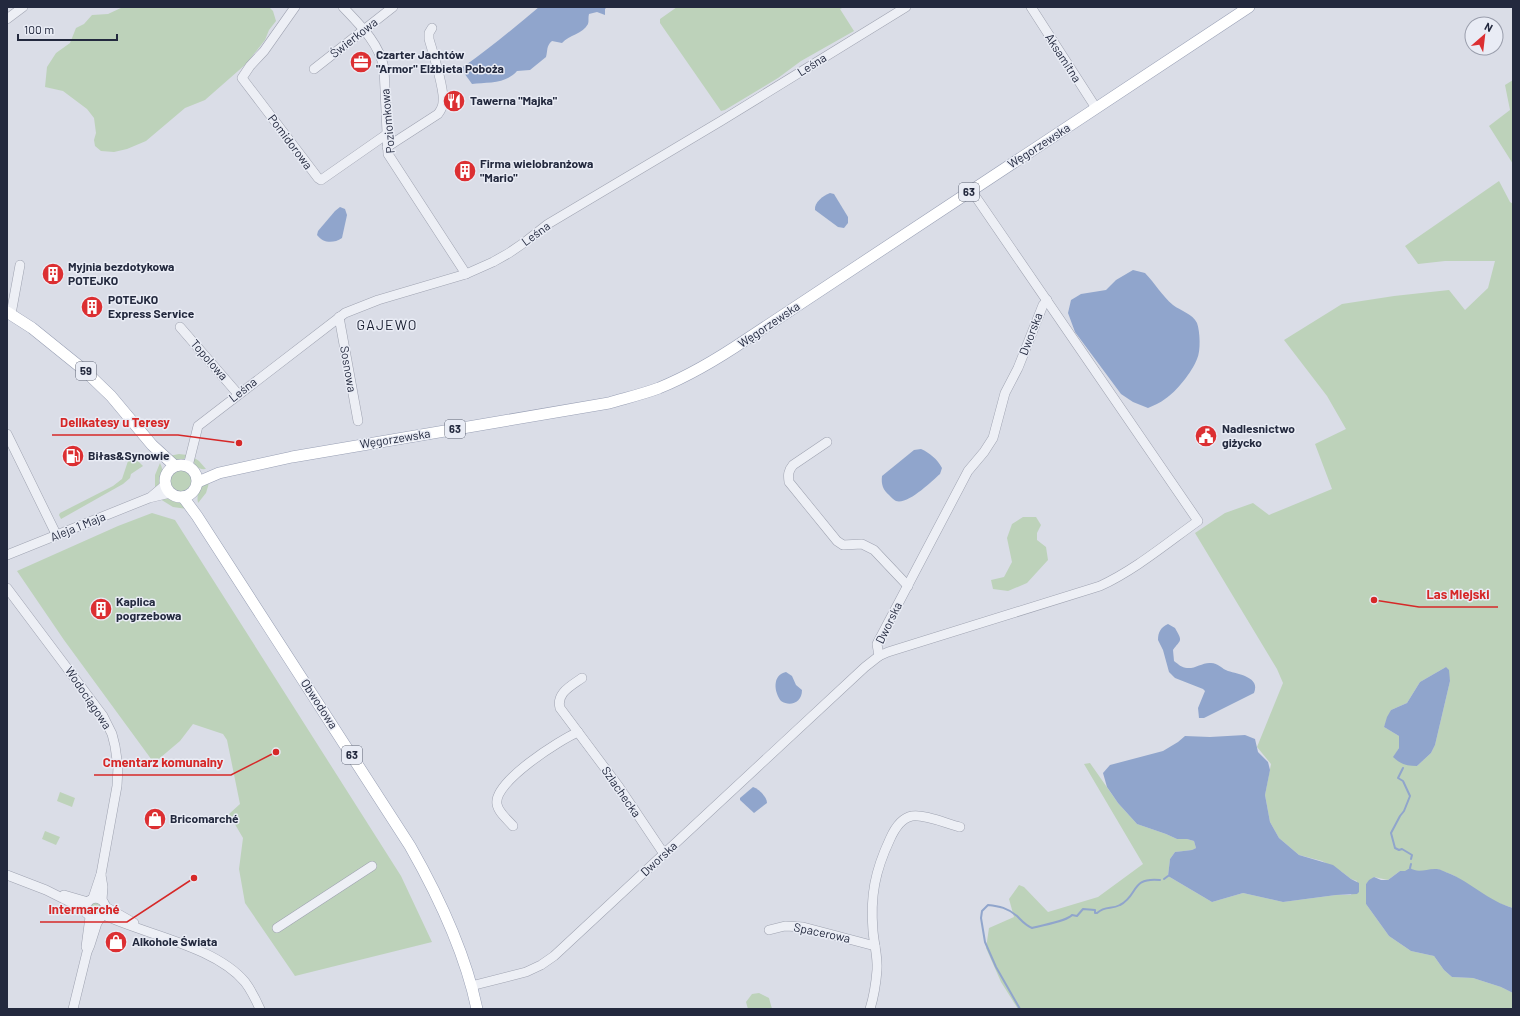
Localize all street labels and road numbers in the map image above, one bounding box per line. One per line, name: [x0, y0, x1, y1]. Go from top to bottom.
street label: Świerkowa: [327, 14, 380, 60]
street label: Aksamitna: [1043, 31, 1085, 84]
street label: Leśna: [794, 50, 829, 78]
street label: Poziomkowa: [377, 88, 397, 154]
street label: Pomidorowa: [266, 111, 316, 171]
street label: Węgorzewska: [1005, 120, 1072, 170]
road number: 63: [959, 183, 979, 201]
street label: Leśna: [519, 218, 552, 248]
street label: Węgorzewska: [735, 298, 802, 350]
street label: Dworska: [1016, 310, 1045, 357]
street label: Topolowa: [188, 336, 231, 383]
street label: Sosnowa: [338, 345, 360, 393]
road number: 59: [76, 362, 96, 380]
street label: Leśna: [226, 374, 259, 404]
road number: 63: [445, 420, 465, 438]
street label: Węgorzewska: [358, 426, 431, 451]
street label: Aleja 1 Maja: [48, 509, 107, 543]
street label: Dworska: [872, 600, 904, 646]
street label: Wodociągowa: [63, 664, 115, 731]
street label: Obwodowa: [299, 676, 341, 731]
road number: 63: [342, 746, 362, 764]
street label: Szlachecka: [599, 763, 644, 819]
street label: Dworska: [637, 838, 679, 879]
street label: Spacerowa: [793, 919, 852, 945]

